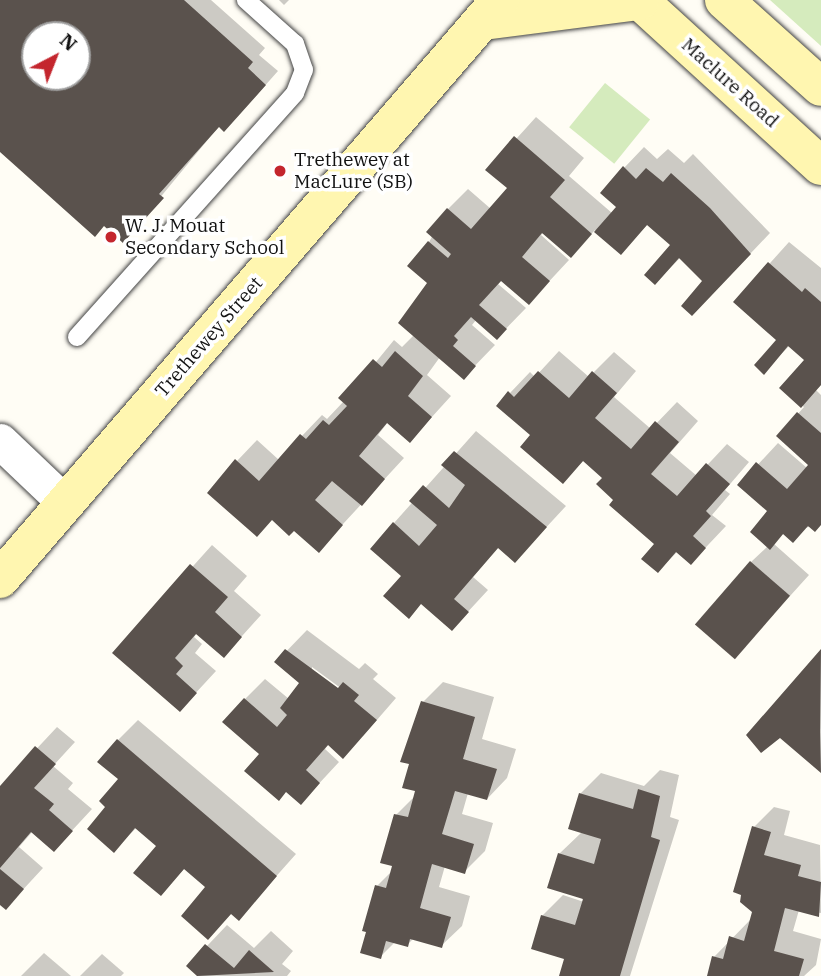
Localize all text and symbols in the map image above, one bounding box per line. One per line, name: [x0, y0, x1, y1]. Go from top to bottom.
north arrow: [21, 21, 91, 91]
text: N: [55, 28, 82, 56]
street label: Maclure Road: [677, 34, 783, 132]
place label: Trethewey at MacLure (SB): [294, 149, 413, 193]
marker: Trethewey at MacLure (SB): [272, 163, 288, 179]
place label: W. J. Mouat Secondary School: [125, 215, 284, 259]
marker: W. J. Mouat Secondary School: [103, 229, 119, 245]
street label: Trethewey Street: [151, 272, 267, 402]

